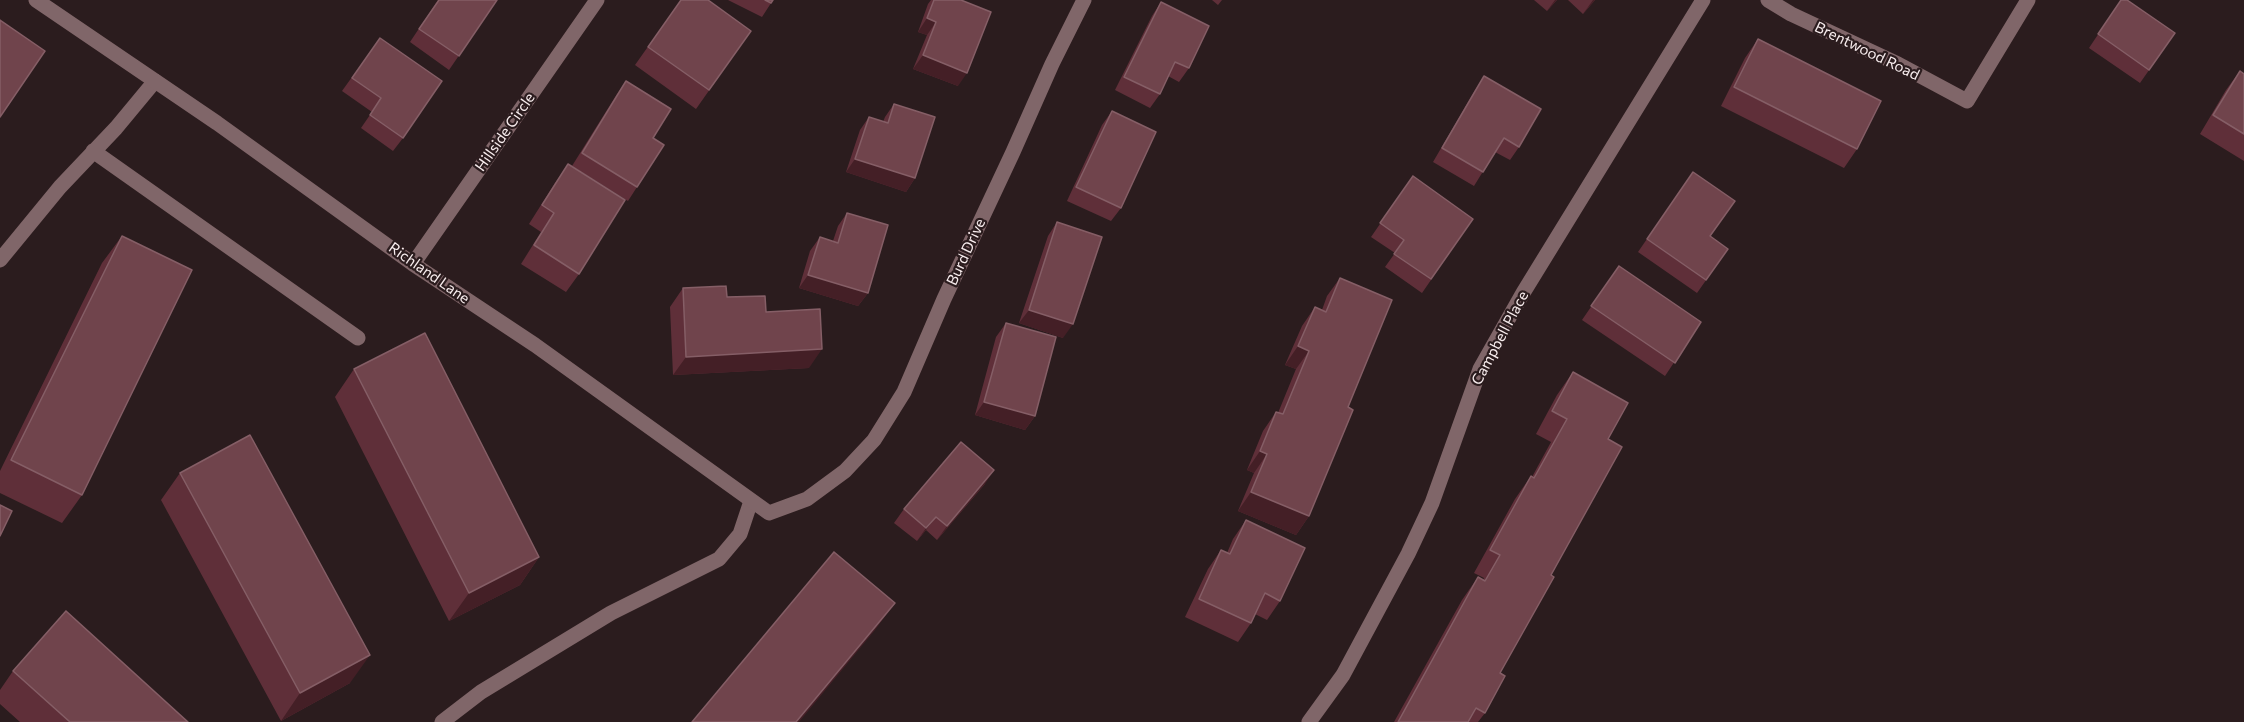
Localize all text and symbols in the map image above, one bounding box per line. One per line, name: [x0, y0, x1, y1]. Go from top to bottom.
street label: Brentwood Road: [1812, 18, 1922, 84]
street label: Hillside Circle: [471, 89, 539, 175]
street label: Burd Drive: [943, 216, 989, 288]
street label: Richland Lane: [385, 238, 473, 308]
street label: Campbell Place: [1468, 288, 1532, 388]

